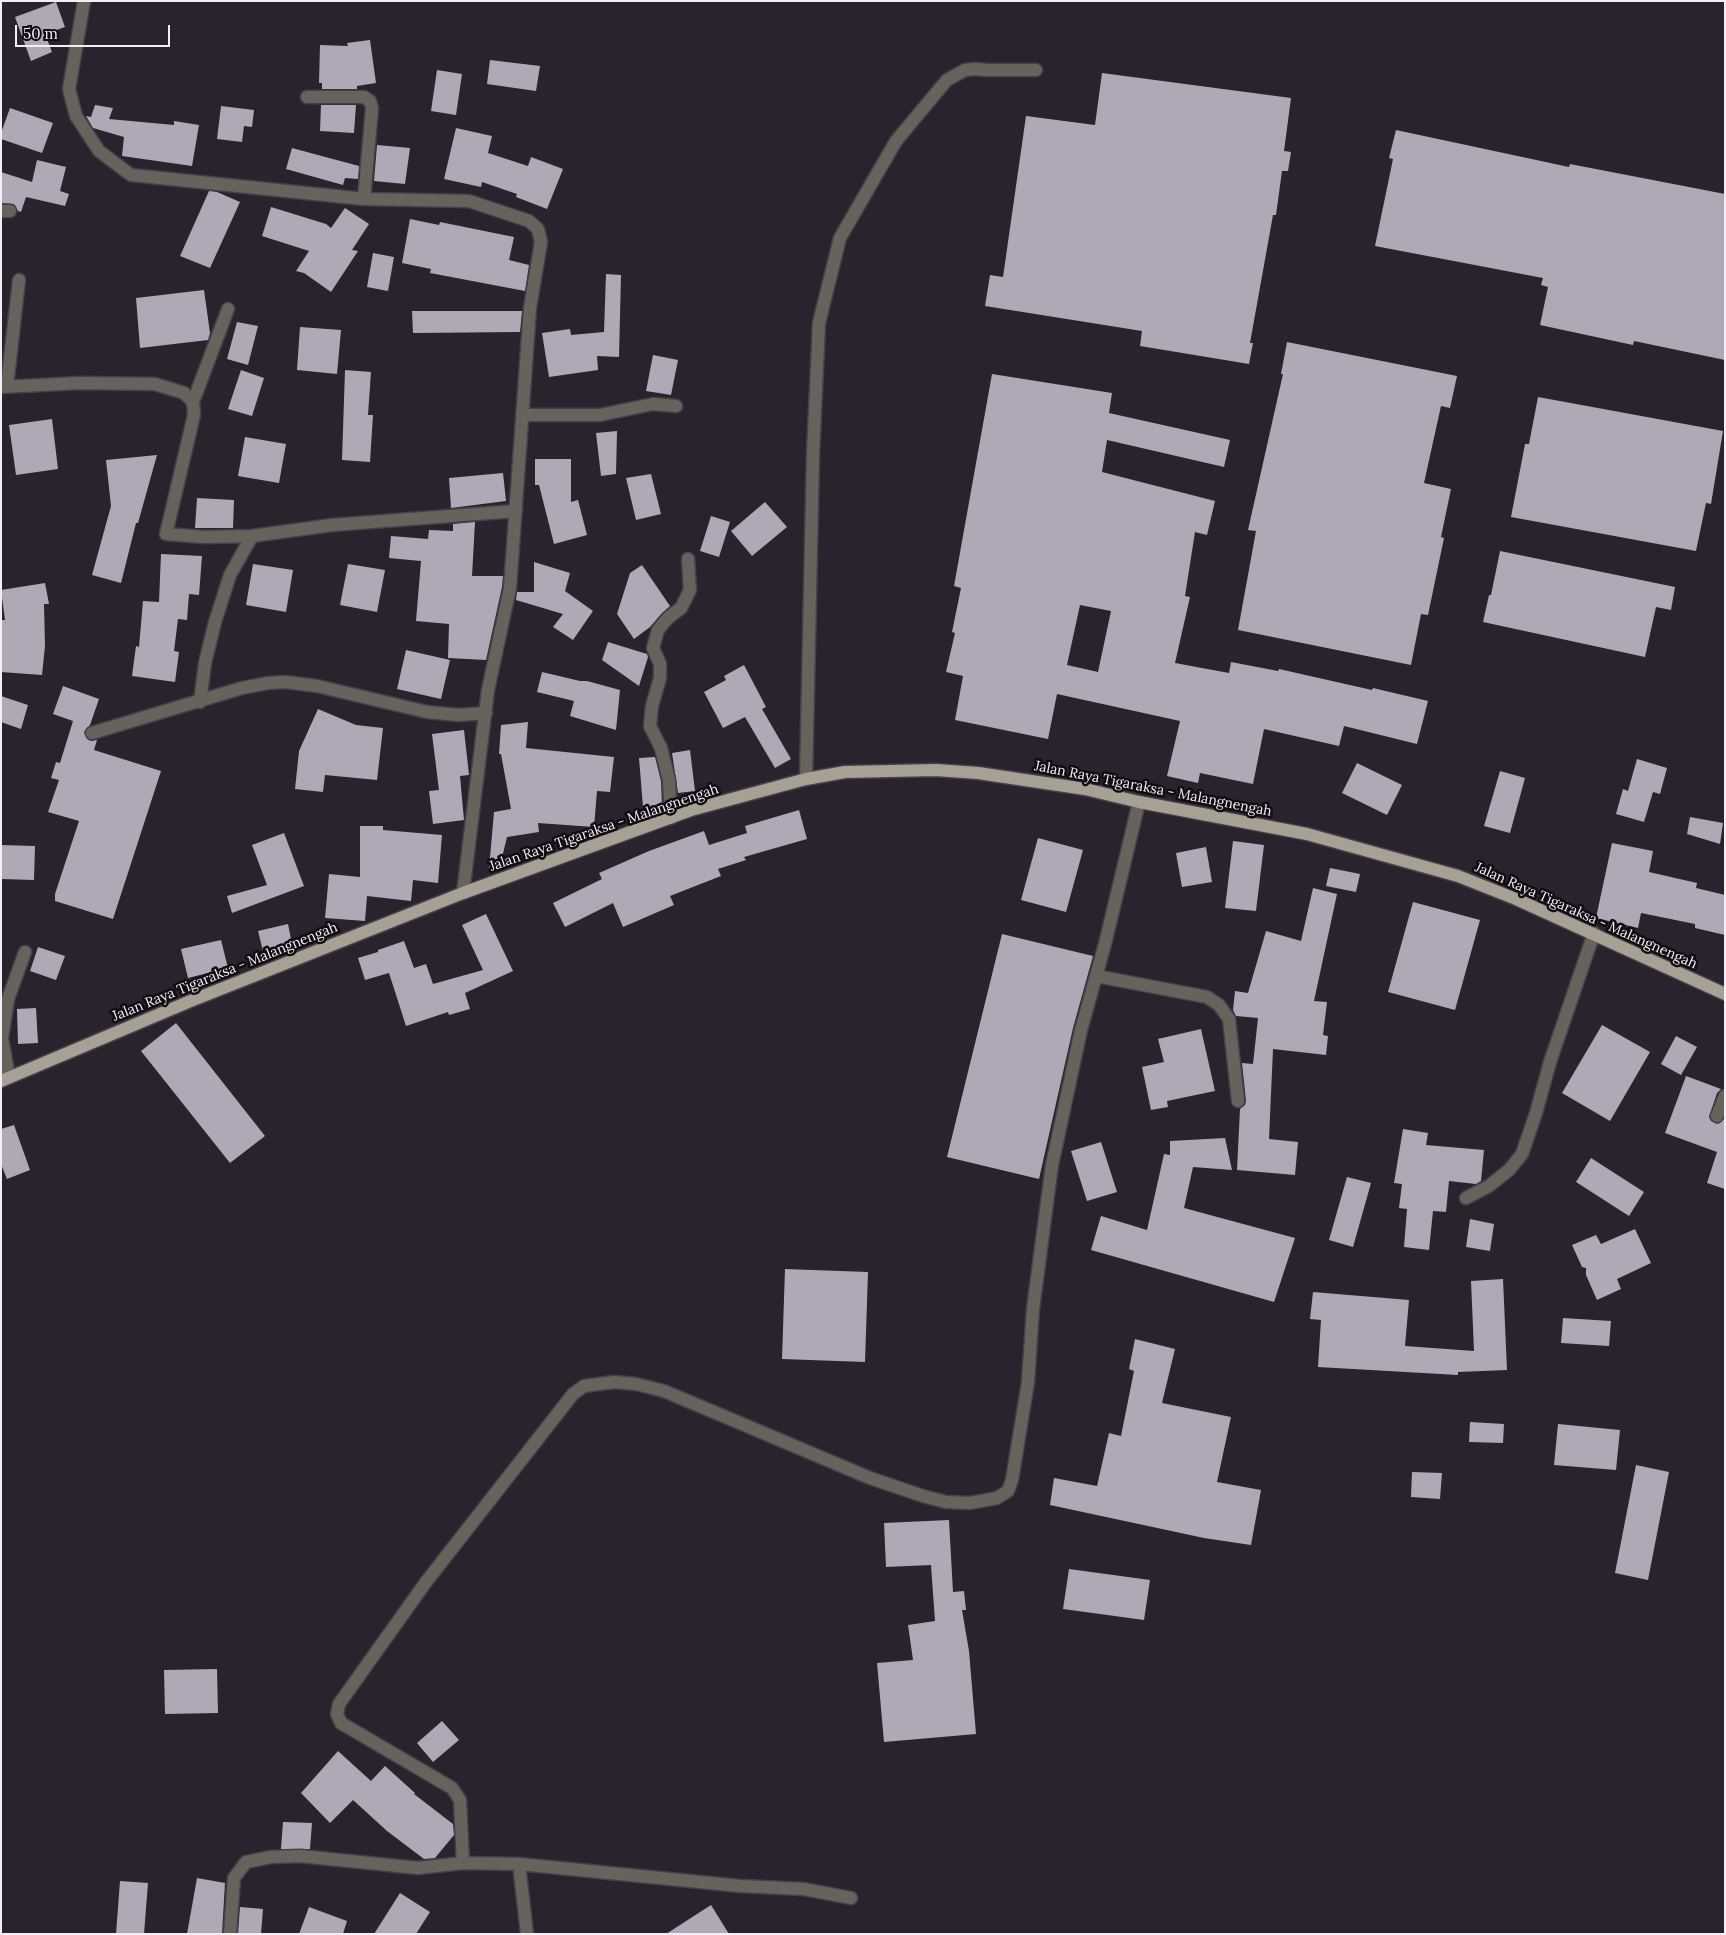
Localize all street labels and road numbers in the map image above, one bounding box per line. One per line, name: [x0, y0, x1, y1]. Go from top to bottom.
street label: Jalan Raya Tigaraksa - Malangnengah: [1033, 758, 1273, 820]
street label: Jalan Raya Tigaraksa - Malangnengah: [487, 781, 721, 875]
street label: Jalan Raya Tigaraksa - Malangnengah: [1472, 859, 1700, 973]
street label: Jalan Raya Tigaraksa - Malangnengah: [110, 919, 340, 1025]

